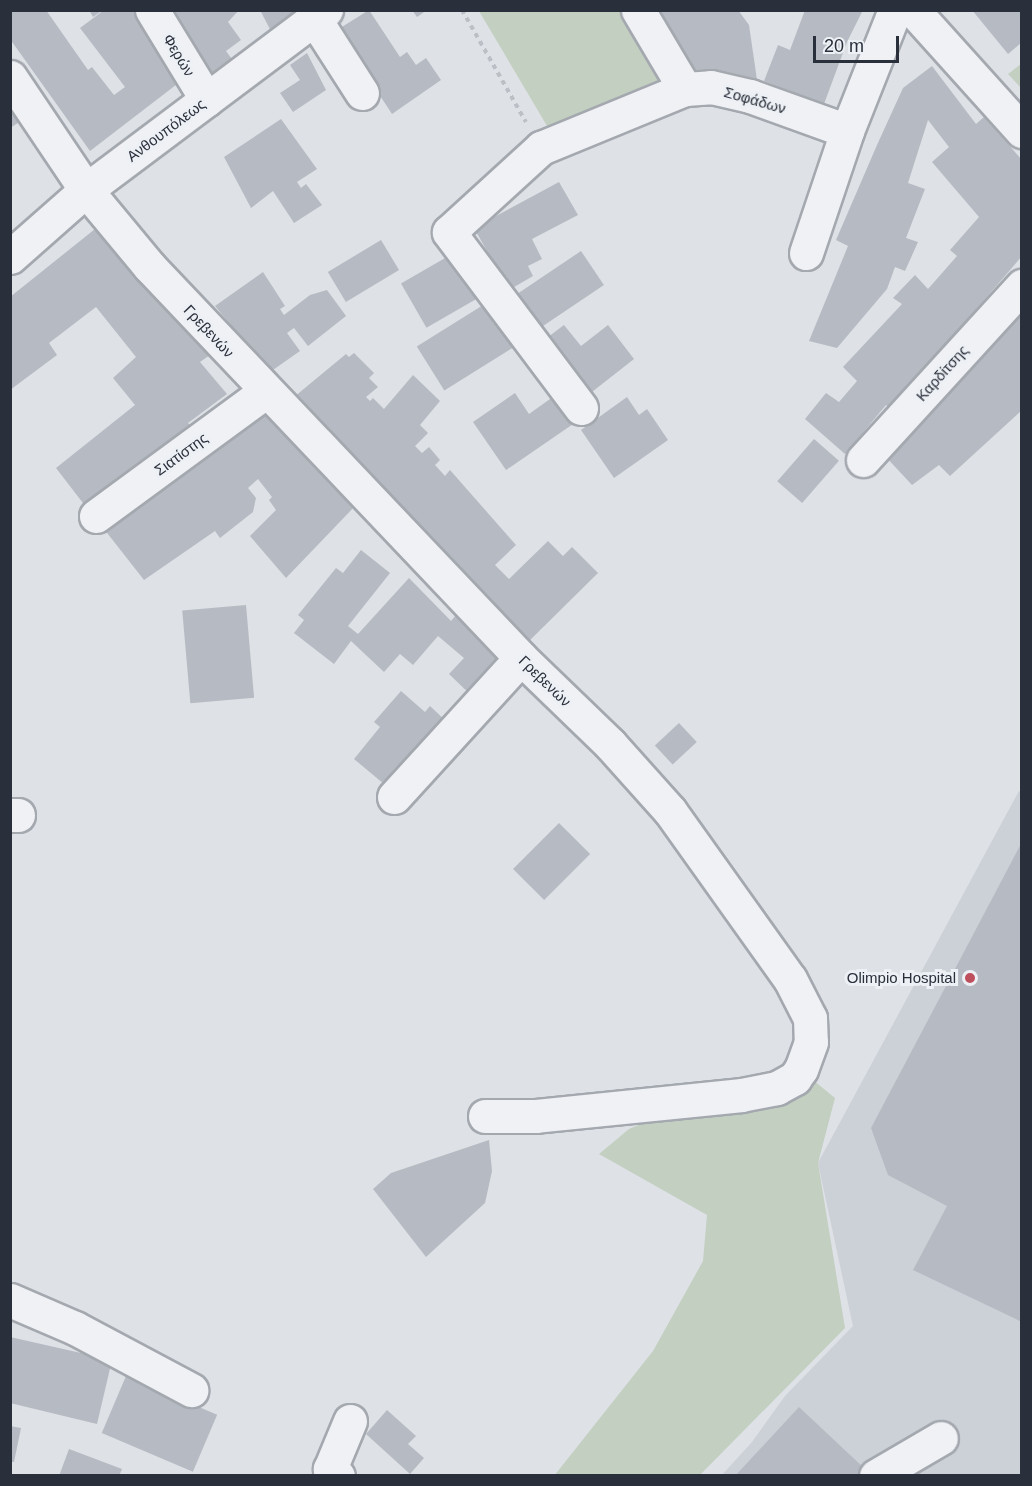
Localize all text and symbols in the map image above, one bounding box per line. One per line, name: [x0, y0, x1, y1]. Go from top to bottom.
scale bar: [816, 24, 902, 62]
street label: Φερών: [159, 30, 199, 80]
text: 20 m: [824, 36, 864, 56]
street label: Σοφάδων: [722, 83, 788, 117]
street label: Ανθουπόλεως: [123, 95, 209, 165]
street label: Γρεβενών: [180, 301, 238, 361]
street label: Καρδίτσης: [912, 341, 972, 405]
street label: Σιατίστης: [151, 429, 211, 479]
street label: Γρεβενών: [515, 652, 575, 710]
place label: Olimpio Hospital: [847, 969, 956, 987]
marker: Olimpio Hospital: [961, 969, 979, 987]

